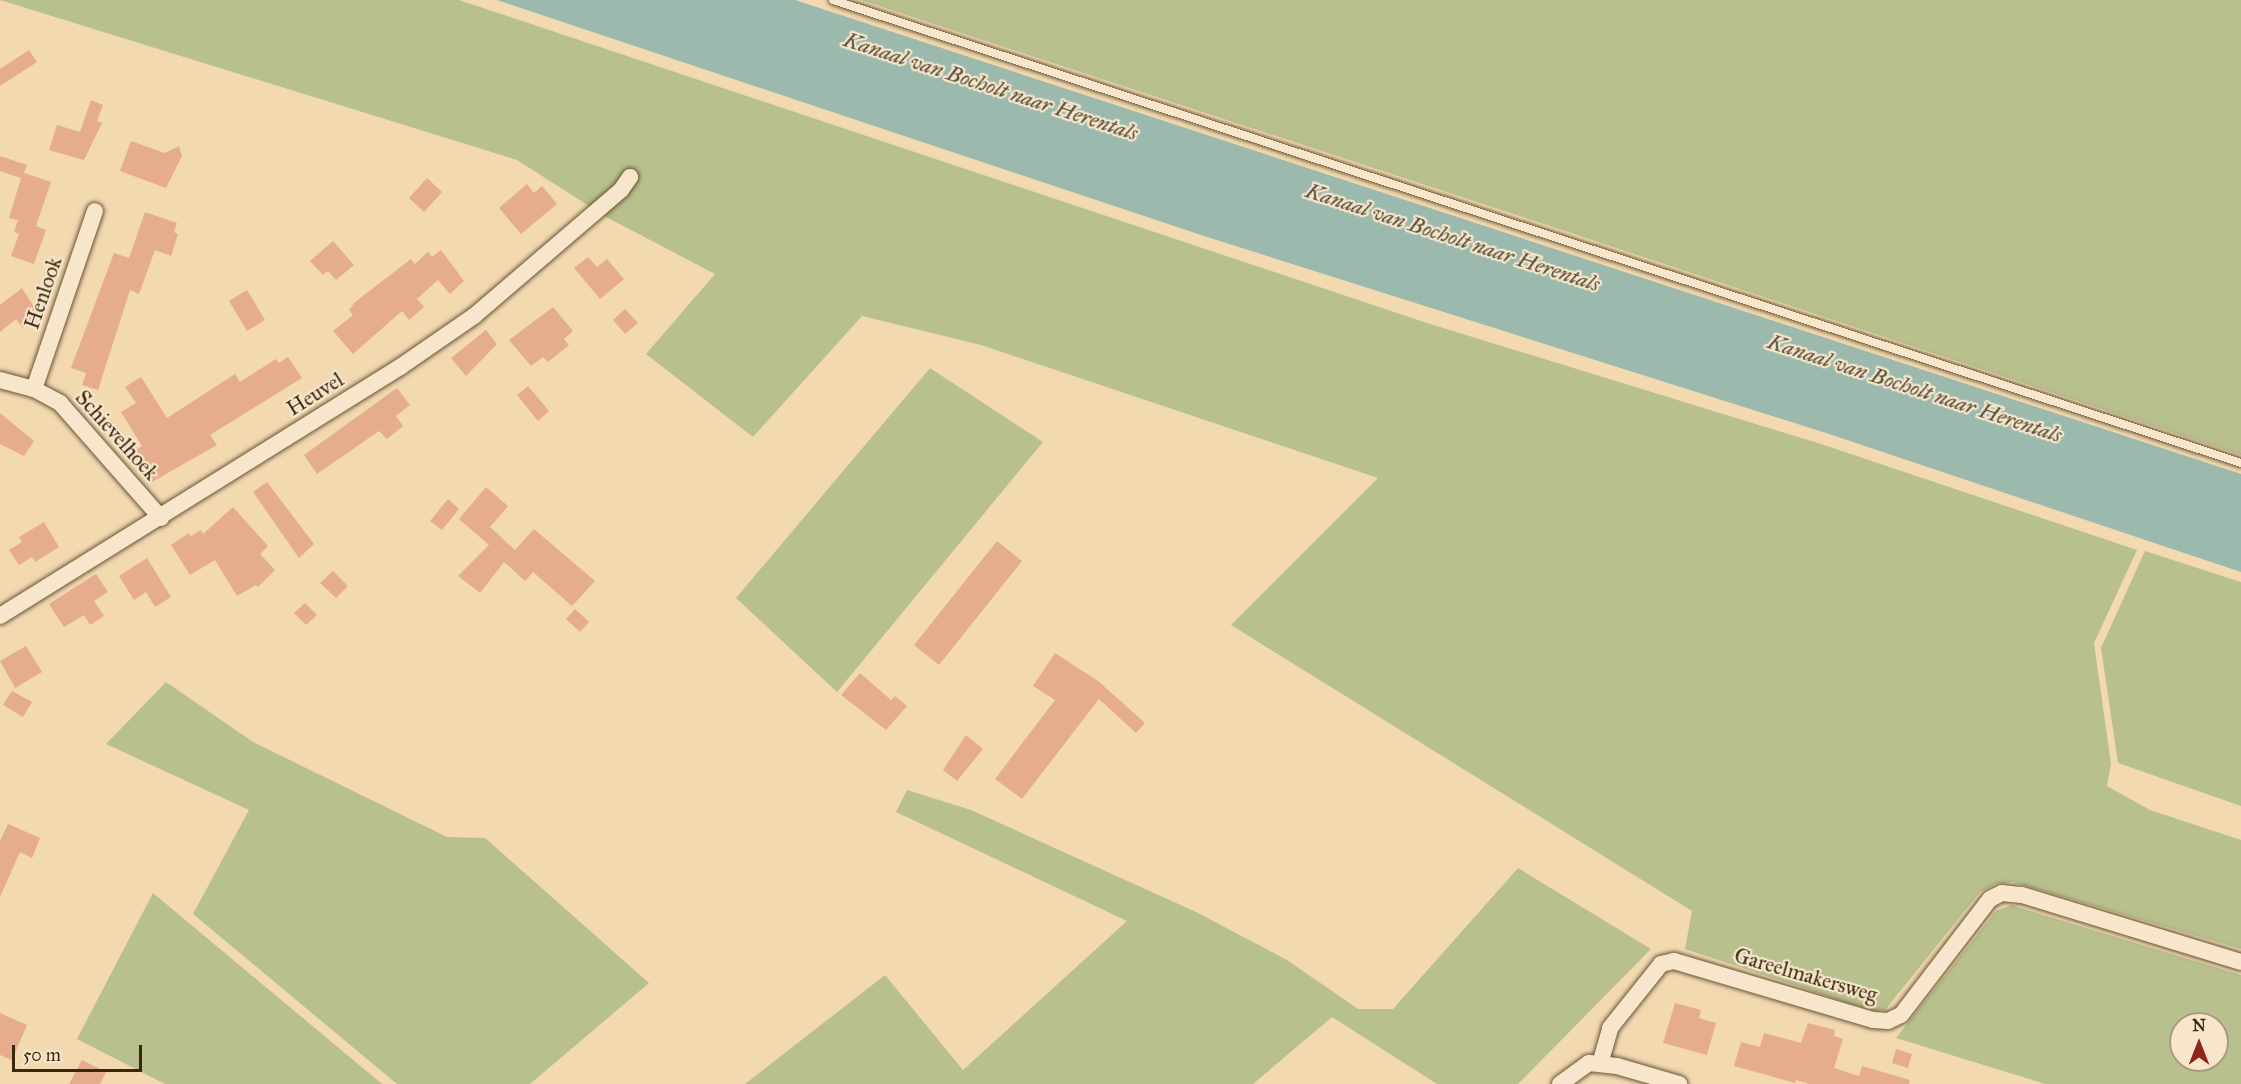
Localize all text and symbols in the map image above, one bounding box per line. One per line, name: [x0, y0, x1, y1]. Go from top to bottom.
water label: Kanaal van Bocholt naar Herentals: [841, 26, 1141, 146]
water label: Kanaal van Bocholt naar Herentals: [1303, 177, 1603, 297]
street label: Henlook: [19, 254, 67, 332]
water label: Kanaal van Bocholt naar Herentals: [1765, 328, 2065, 448]
street label: Heuvel: [282, 367, 348, 421]
street label: Schievelhoek: [70, 385, 164, 485]
street label: Gareelmakersweg: [1732, 943, 1880, 1007]
north arrow: [2169, 1012, 2229, 1072]
text: N: [2192, 1016, 2206, 1035]
scale bar: [15, 1033, 146, 1071]
text: 50 m: [23, 1044, 61, 1066]

